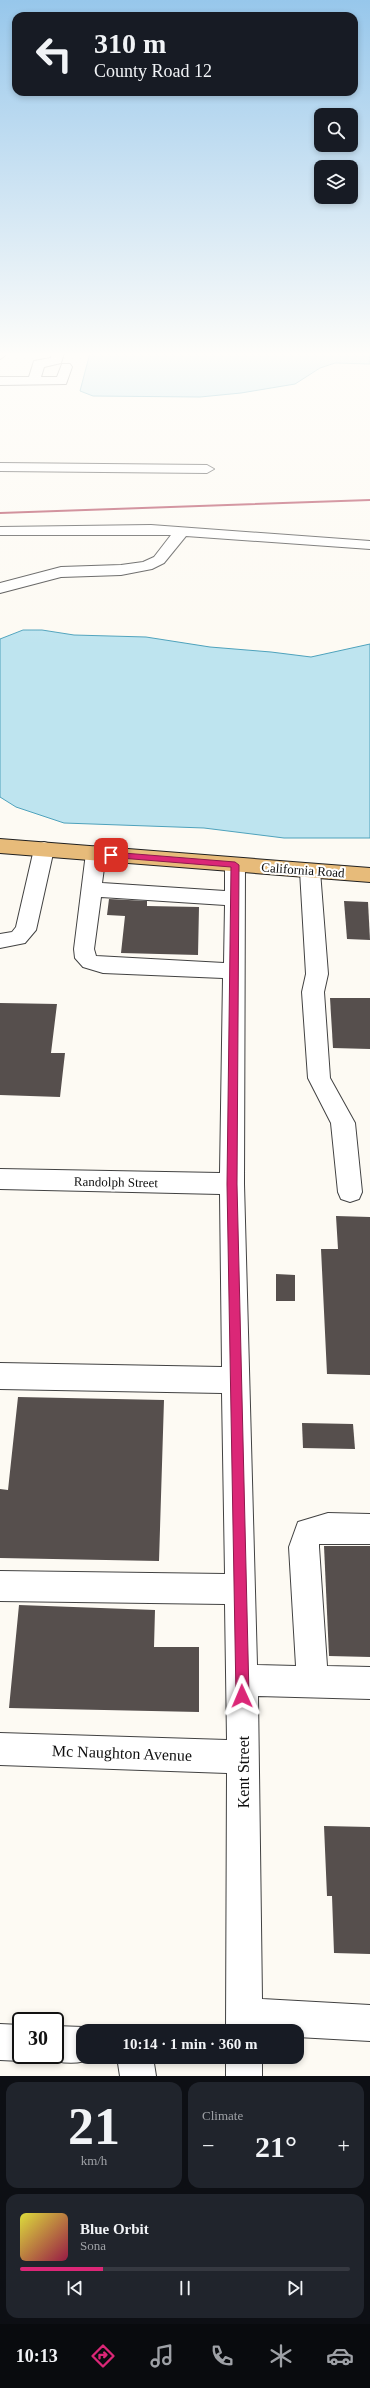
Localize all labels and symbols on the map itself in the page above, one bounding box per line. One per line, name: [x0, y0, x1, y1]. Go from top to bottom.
pin: [94, 838, 128, 872]
street label: California Road: [261, 860, 346, 880]
street label: Randolph Street: [74, 1174, 159, 1190]
position arrow: [221, 1675, 263, 1717]
street label: Kent Street: [235, 1735, 252, 1808]
street label: Mc Naughton Avenue: [52, 1742, 192, 1765]
speed limit sign: 30: [12, 2012, 64, 2064]

